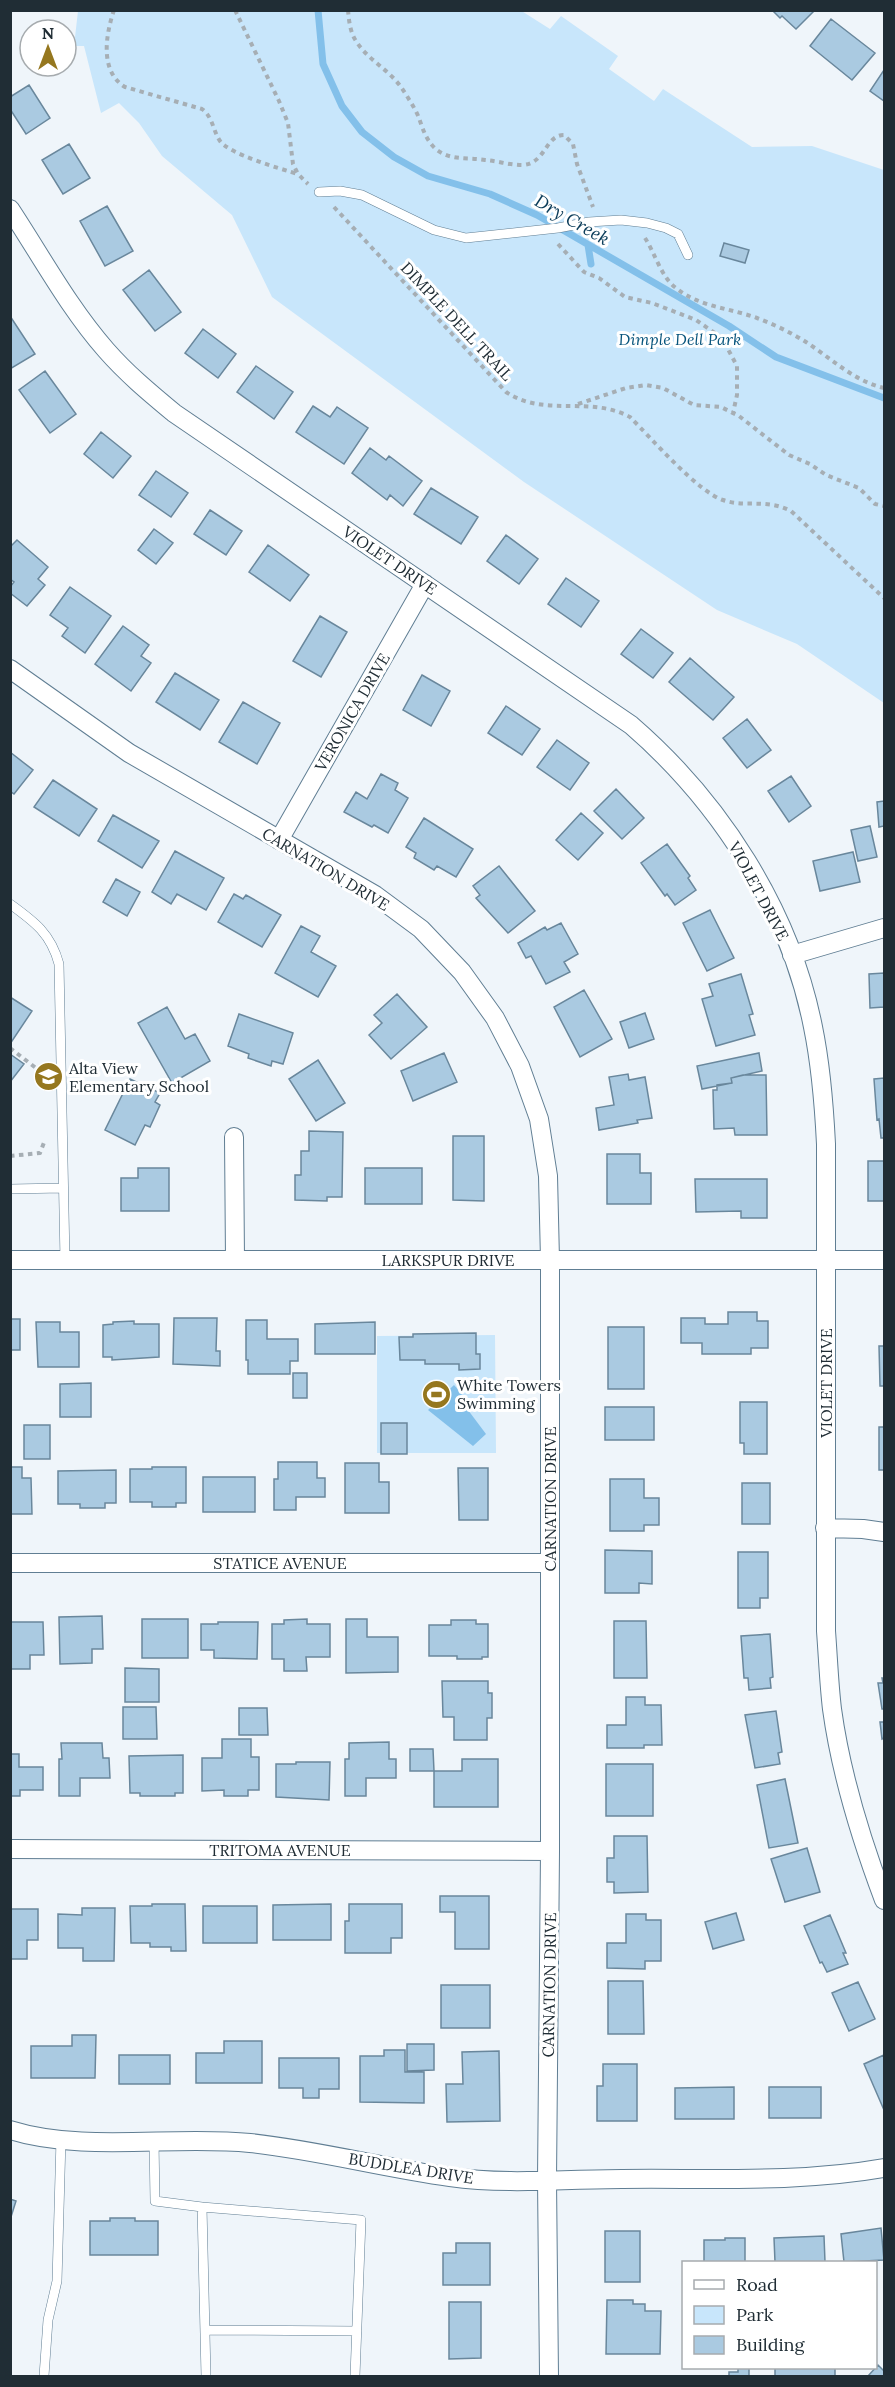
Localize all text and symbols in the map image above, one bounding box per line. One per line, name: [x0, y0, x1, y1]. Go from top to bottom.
north arrow: [18, 18, 78, 78]
text: N: [42, 23, 54, 43]
water label: Dry Creek: [531, 189, 614, 250]
street label: DIMPLE DELL TRAIL: [397, 258, 517, 384]
park label: Dimple Dell Park: [619, 329, 741, 349]
street label: VIOLET DRIVE: [338, 521, 441, 599]
street label: VERONICA DRIVE: [310, 649, 394, 776]
street label: CARNATION DRIVE: [259, 823, 393, 915]
street label: VIOLET DRIVE: [724, 837, 794, 944]
place label: Alta View Elementary School: [68, 1058, 209, 1096]
school or university icon: Alta View Elementary School: [32, 1061, 64, 1093]
street label: LARKSPUR DRIVE: [381, 1250, 515, 1270]
street label: VIOLET DRIVE: [816, 1328, 836, 1439]
place label: White Towers Swimming: [457, 1375, 561, 1413]
sports icon: White Towers Swimming: [420, 1378, 452, 1410]
street label: CARNATION DRIVE: [540, 1427, 560, 1571]
street label: STATICE AVENUE: [213, 1553, 347, 1573]
street label: TRITOMA AVENUE: [209, 1840, 351, 1860]
street label: CARNATION DRIVE: [538, 1912, 560, 2058]
street label: BUDDLEA DRIVE: [347, 2148, 475, 2188]
legend: [682, 2261, 877, 2369]
text: Road: [736, 2273, 778, 2296]
text: Park: [736, 2303, 774, 2326]
text: Building: [736, 2333, 806, 2356]

